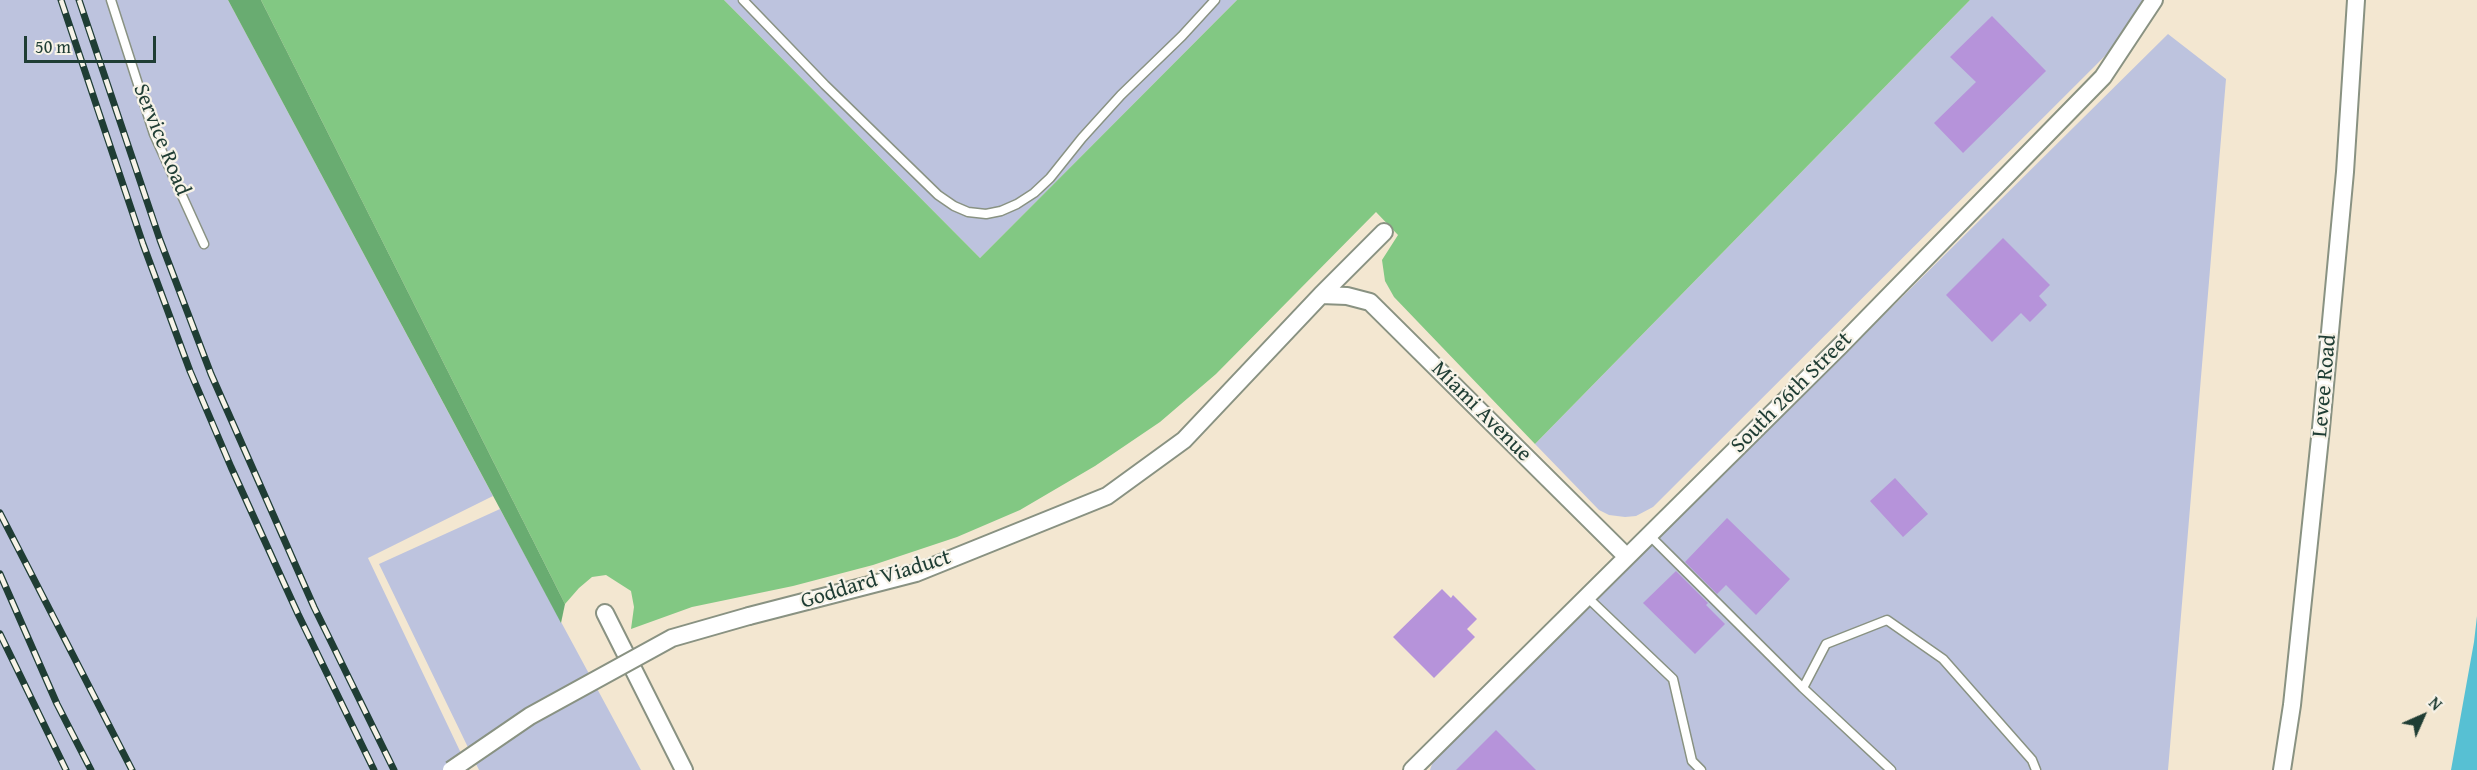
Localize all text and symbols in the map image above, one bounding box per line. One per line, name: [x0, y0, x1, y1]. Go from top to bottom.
scale bar: [27, 24, 159, 62]
text: 50 m: [35, 33, 71, 60]
street label: Service Road: [127, 80, 195, 200]
street label: South 26th Street: [1726, 327, 1858, 459]
street label: Levee Road: [2307, 334, 2343, 438]
street label: Miami Avenue: [1425, 356, 1537, 468]
street label: Goddard Viaduct: [798, 545, 954, 615]
north arrow: [2393, 686, 2453, 746]
text: N: [2423, 691, 2448, 716]

